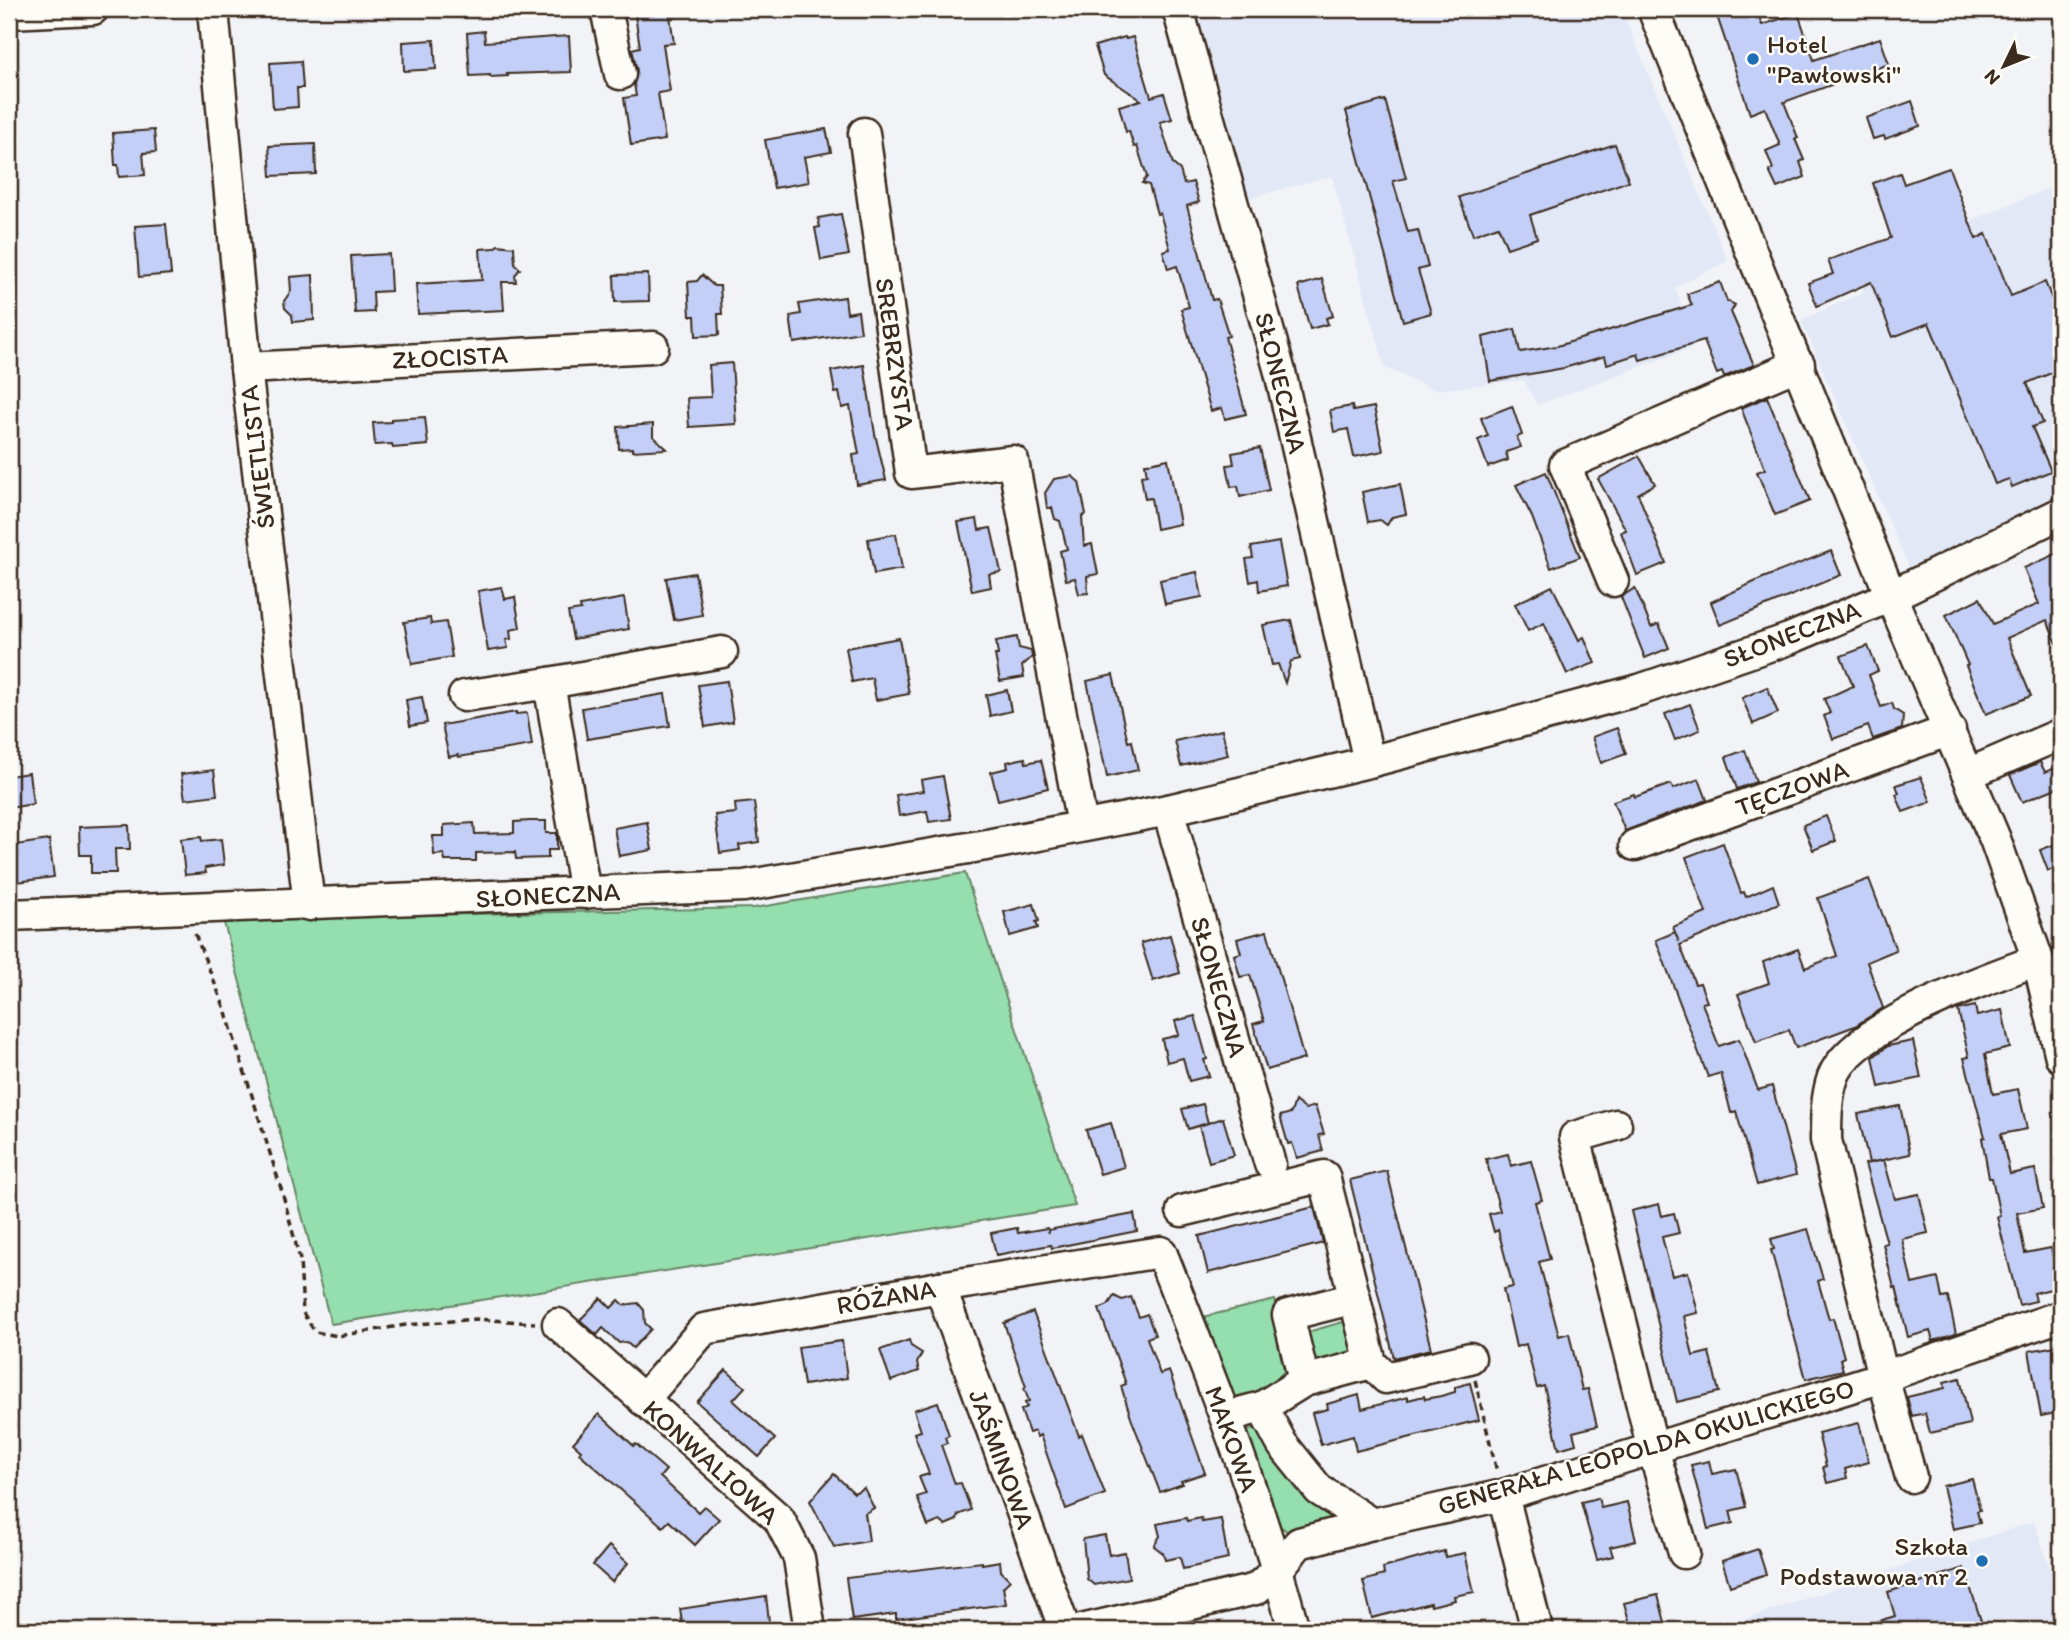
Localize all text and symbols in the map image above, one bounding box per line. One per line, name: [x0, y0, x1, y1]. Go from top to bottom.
place label: Hotel "Pawłowski": [1767, 28, 1901, 90]
north arrow: [1968, 32, 2038, 102]
marker: Hotel "Pawłowski": [1745, 51, 1761, 67]
text: N: [1979, 65, 2005, 90]
street label: SREBRZYSTA: [868, 276, 922, 432]
street label: SŁONECZNA: [1248, 309, 1314, 457]
street label: ZŁOCISTA: [391, 338, 509, 376]
street label: ŚWIETLISTA: [232, 383, 282, 531]
street label: SŁONECZNA: [1719, 593, 1865, 675]
street label: TĘCZOWA: [1731, 753, 1853, 823]
street label: SŁONECZNA: [475, 875, 621, 915]
street label: SŁONECZNA: [1184, 913, 1254, 1061]
street label: RÓŻANA: [834, 1272, 938, 1321]
street label: GENERAŁA LEOPOLDA OKULICKIEGO: [1434, 1372, 1858, 1522]
street label: MAKOWA: [1198, 1381, 1266, 1497]
street label: JAŚMINOWA: [962, 1385, 1042, 1534]
street label: KONWALIOWA: [636, 1393, 786, 1532]
place label: Szkoła Podstawowa nr 2: [1780, 1530, 1968, 1592]
marker: Szkoła Podstawowa nr 2: [1974, 1553, 1990, 1569]

